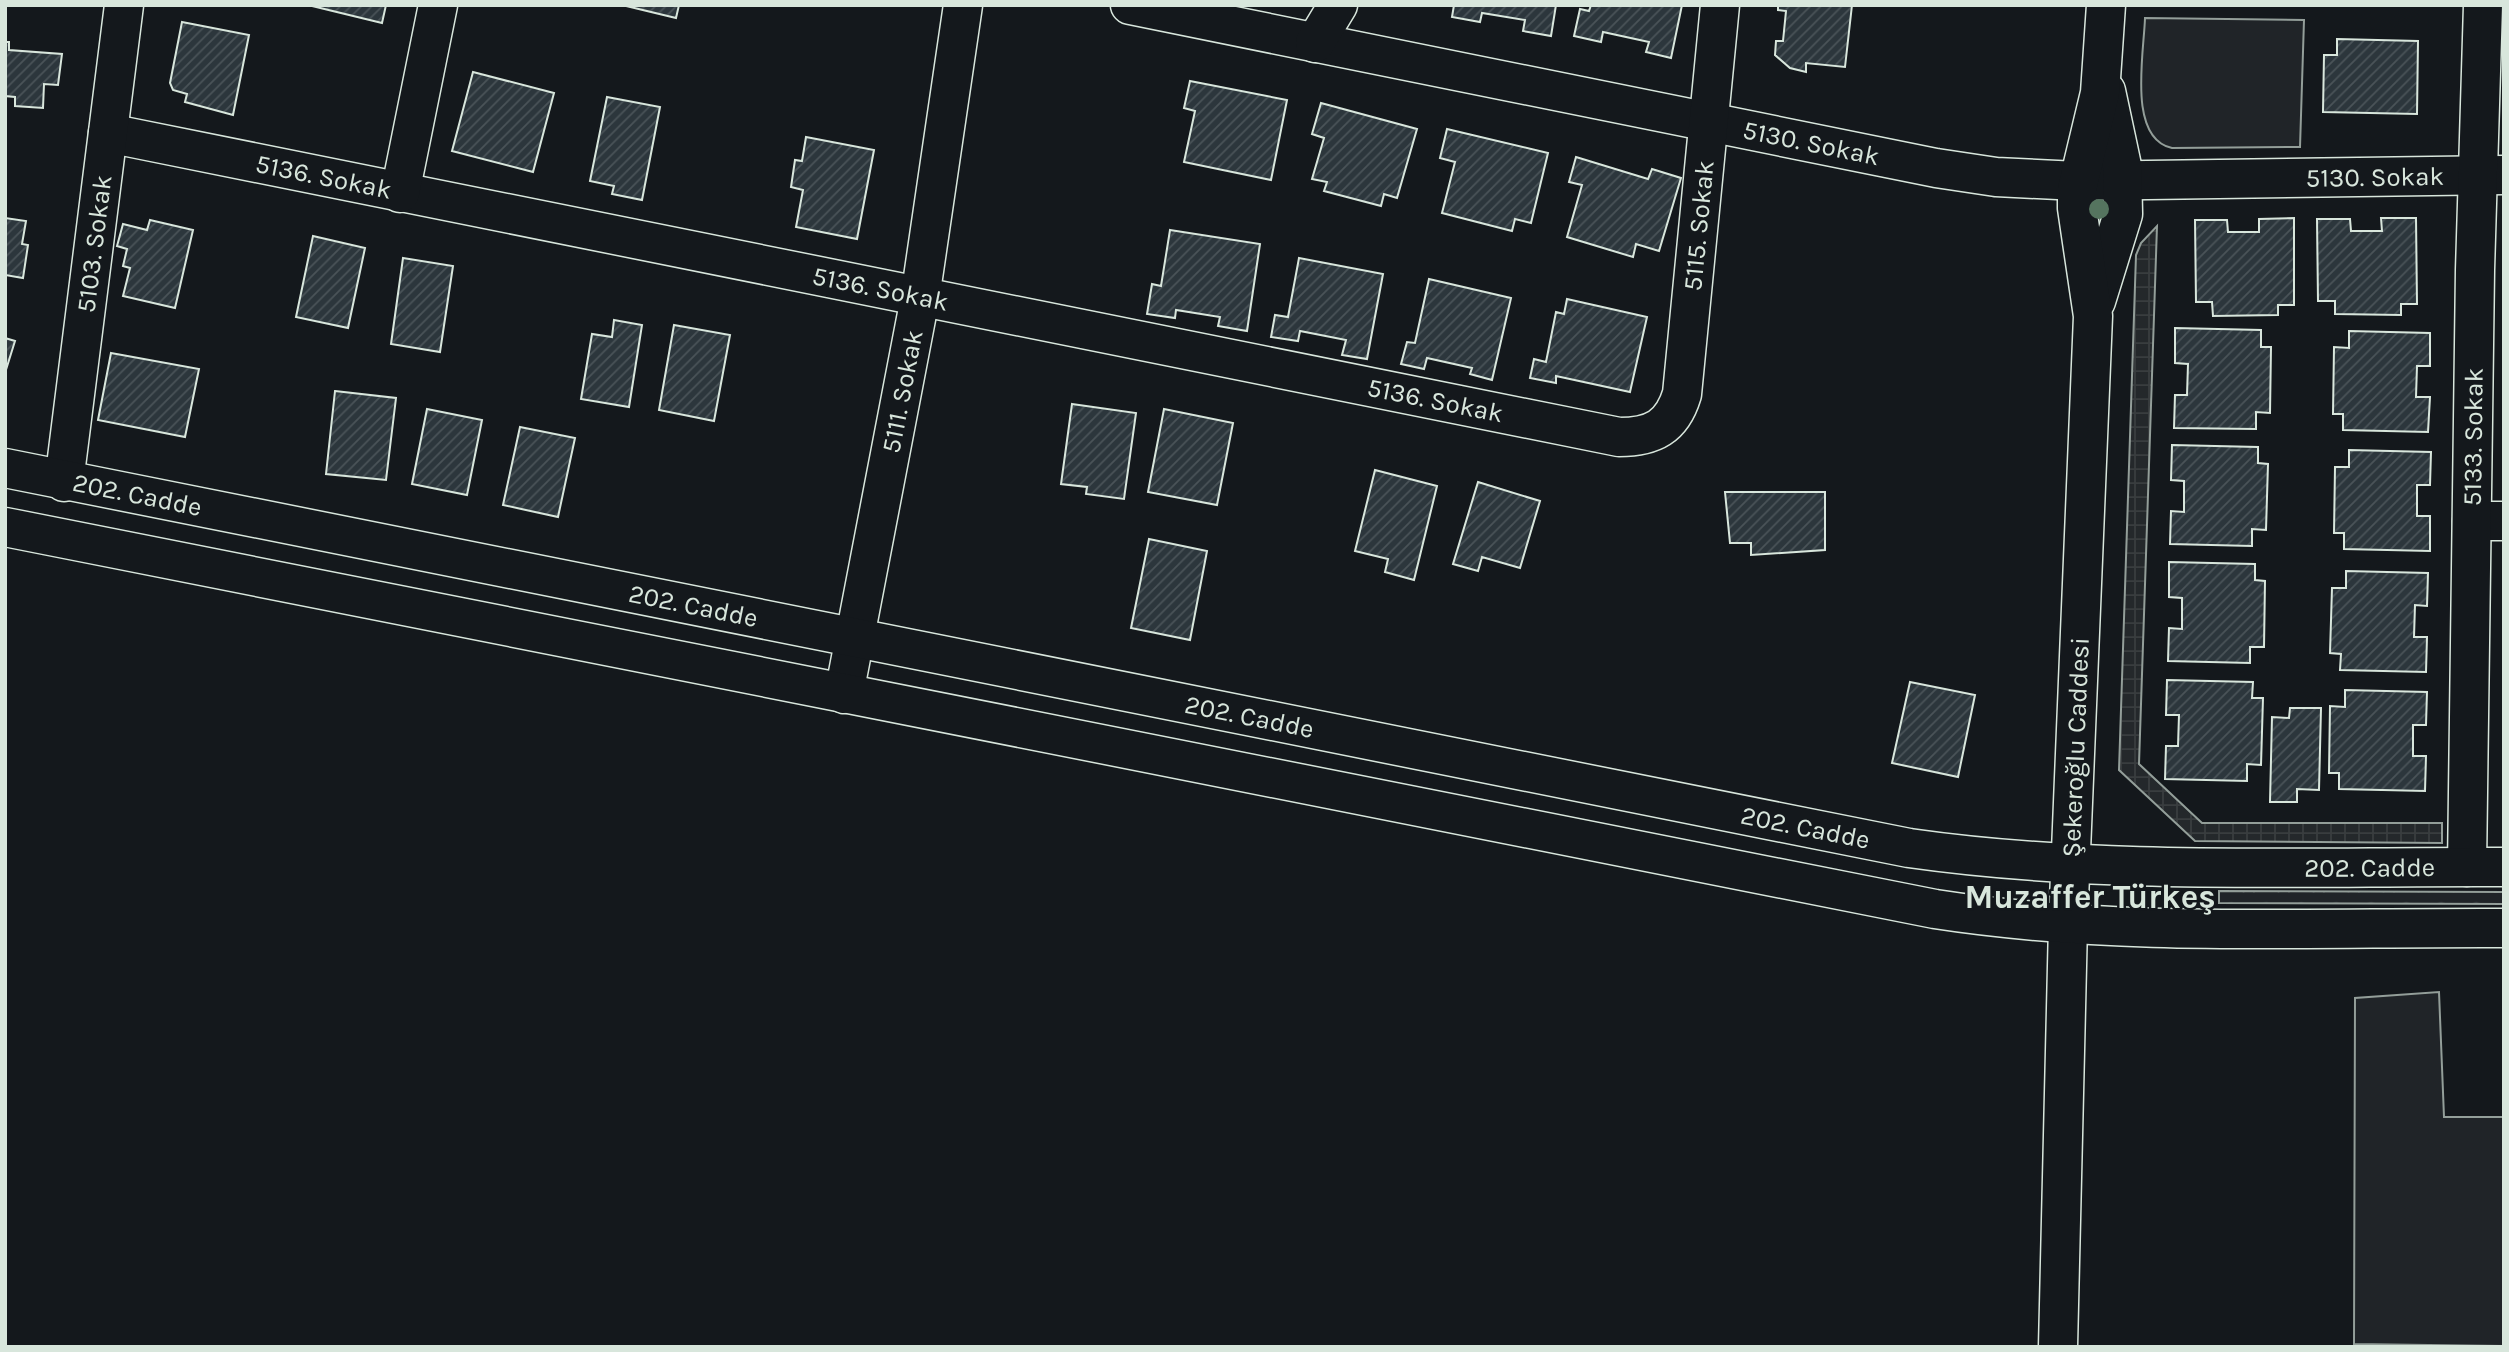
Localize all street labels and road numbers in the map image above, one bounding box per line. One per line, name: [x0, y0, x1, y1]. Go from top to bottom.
street label: 5130. Sokak: [1740, 114, 1882, 172]
street label: 5136. Sokak: [253, 148, 394, 205]
street label: 5115. Sokak: [1677, 159, 1720, 292]
street label: 5130. Sokak: [2305, 160, 2444, 193]
street label: 5103. Sokak: [70, 173, 118, 315]
street label: 5136. Sokak: [810, 260, 951, 317]
street label: 5111. Sokak: [875, 327, 929, 456]
street label: 5133. Sokak: [2456, 368, 2489, 506]
street label: 5136. Sokak: [1365, 371, 1506, 429]
street label: 202. Cadde: [70, 466, 205, 522]
street label: 202. Cadde: [626, 577, 761, 633]
street label: Şekeroğlu Caddesi: [2055, 636, 2095, 858]
street label: 202. Cadde: [1182, 688, 1317, 744]
street label: 202. Cadde: [1738, 799, 1873, 855]
street label: 202. Cadde: [2304, 852, 2435, 883]

